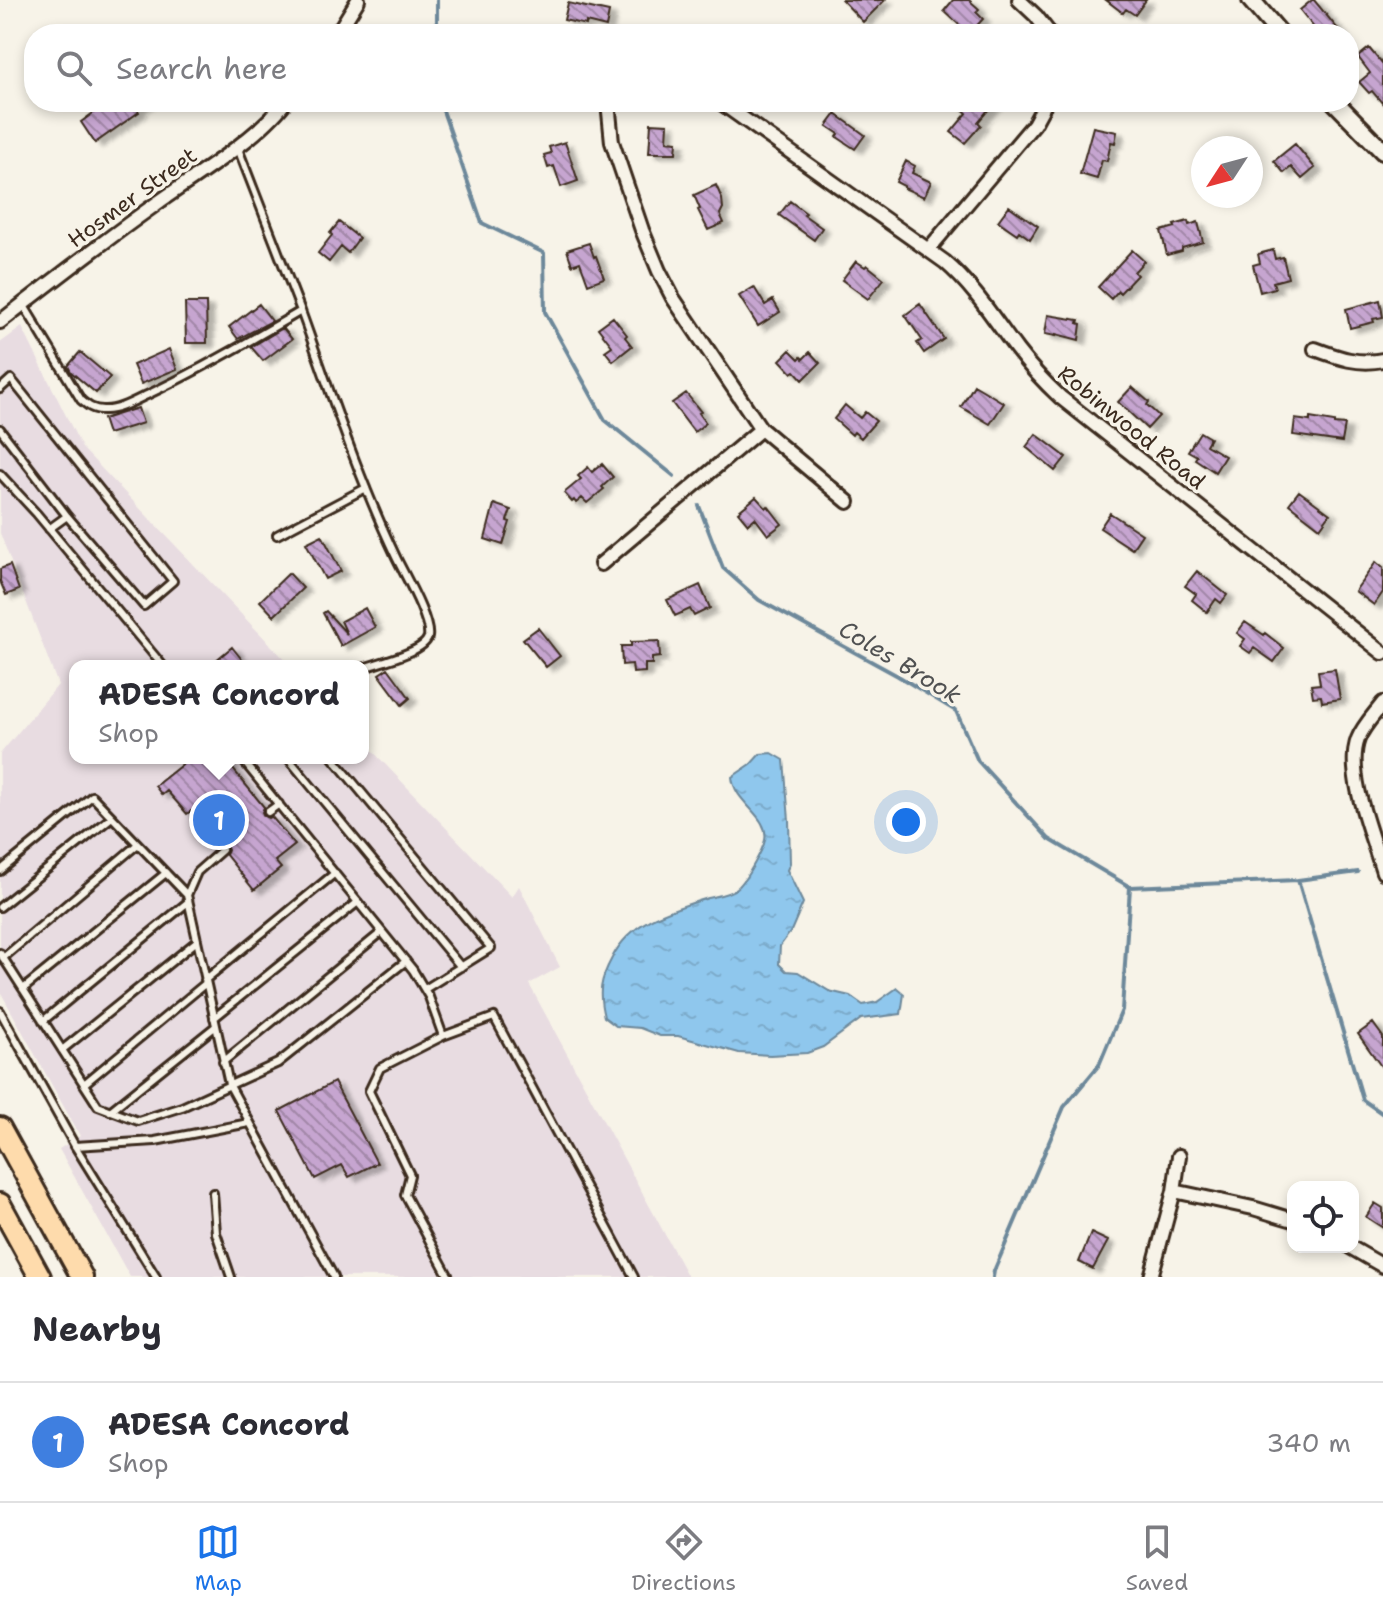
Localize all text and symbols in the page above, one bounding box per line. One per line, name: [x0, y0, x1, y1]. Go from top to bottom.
search box: [24, 24, 1359, 112]
icon: search: [52, 46, 96, 90]
text: Search here: [116, 48, 287, 89]
north arrow: [1191, 136, 1263, 208]
street label: Hosmer Street: [62, 141, 203, 254]
street label: Robinwood Road: [1052, 359, 1212, 496]
water label: Coles Brook: [833, 613, 967, 711]
popup: [69, 660, 369, 764]
text: ADESA Concord: [98, 674, 340, 715]
text: Shop: [98, 715, 159, 750]
pin: 1: [193, 790, 245, 850]
your location: [886, 802, 926, 842]
map controls: [1287, 1181, 1359, 1253]
button: locate: [1287, 1181, 1359, 1253]
text: Nearby: [32, 1306, 162, 1352]
text: ADESA Concord: [108, 1404, 350, 1445]
text: 1: [52, 1425, 64, 1460]
text: 340 m: [1266, 1425, 1351, 1460]
text: Shop: [108, 1445, 169, 1480]
tab: Map: [195, 1520, 242, 1597]
tab: Directions: [631, 1520, 736, 1597]
tab: Saved: [1126, 1520, 1188, 1597]

